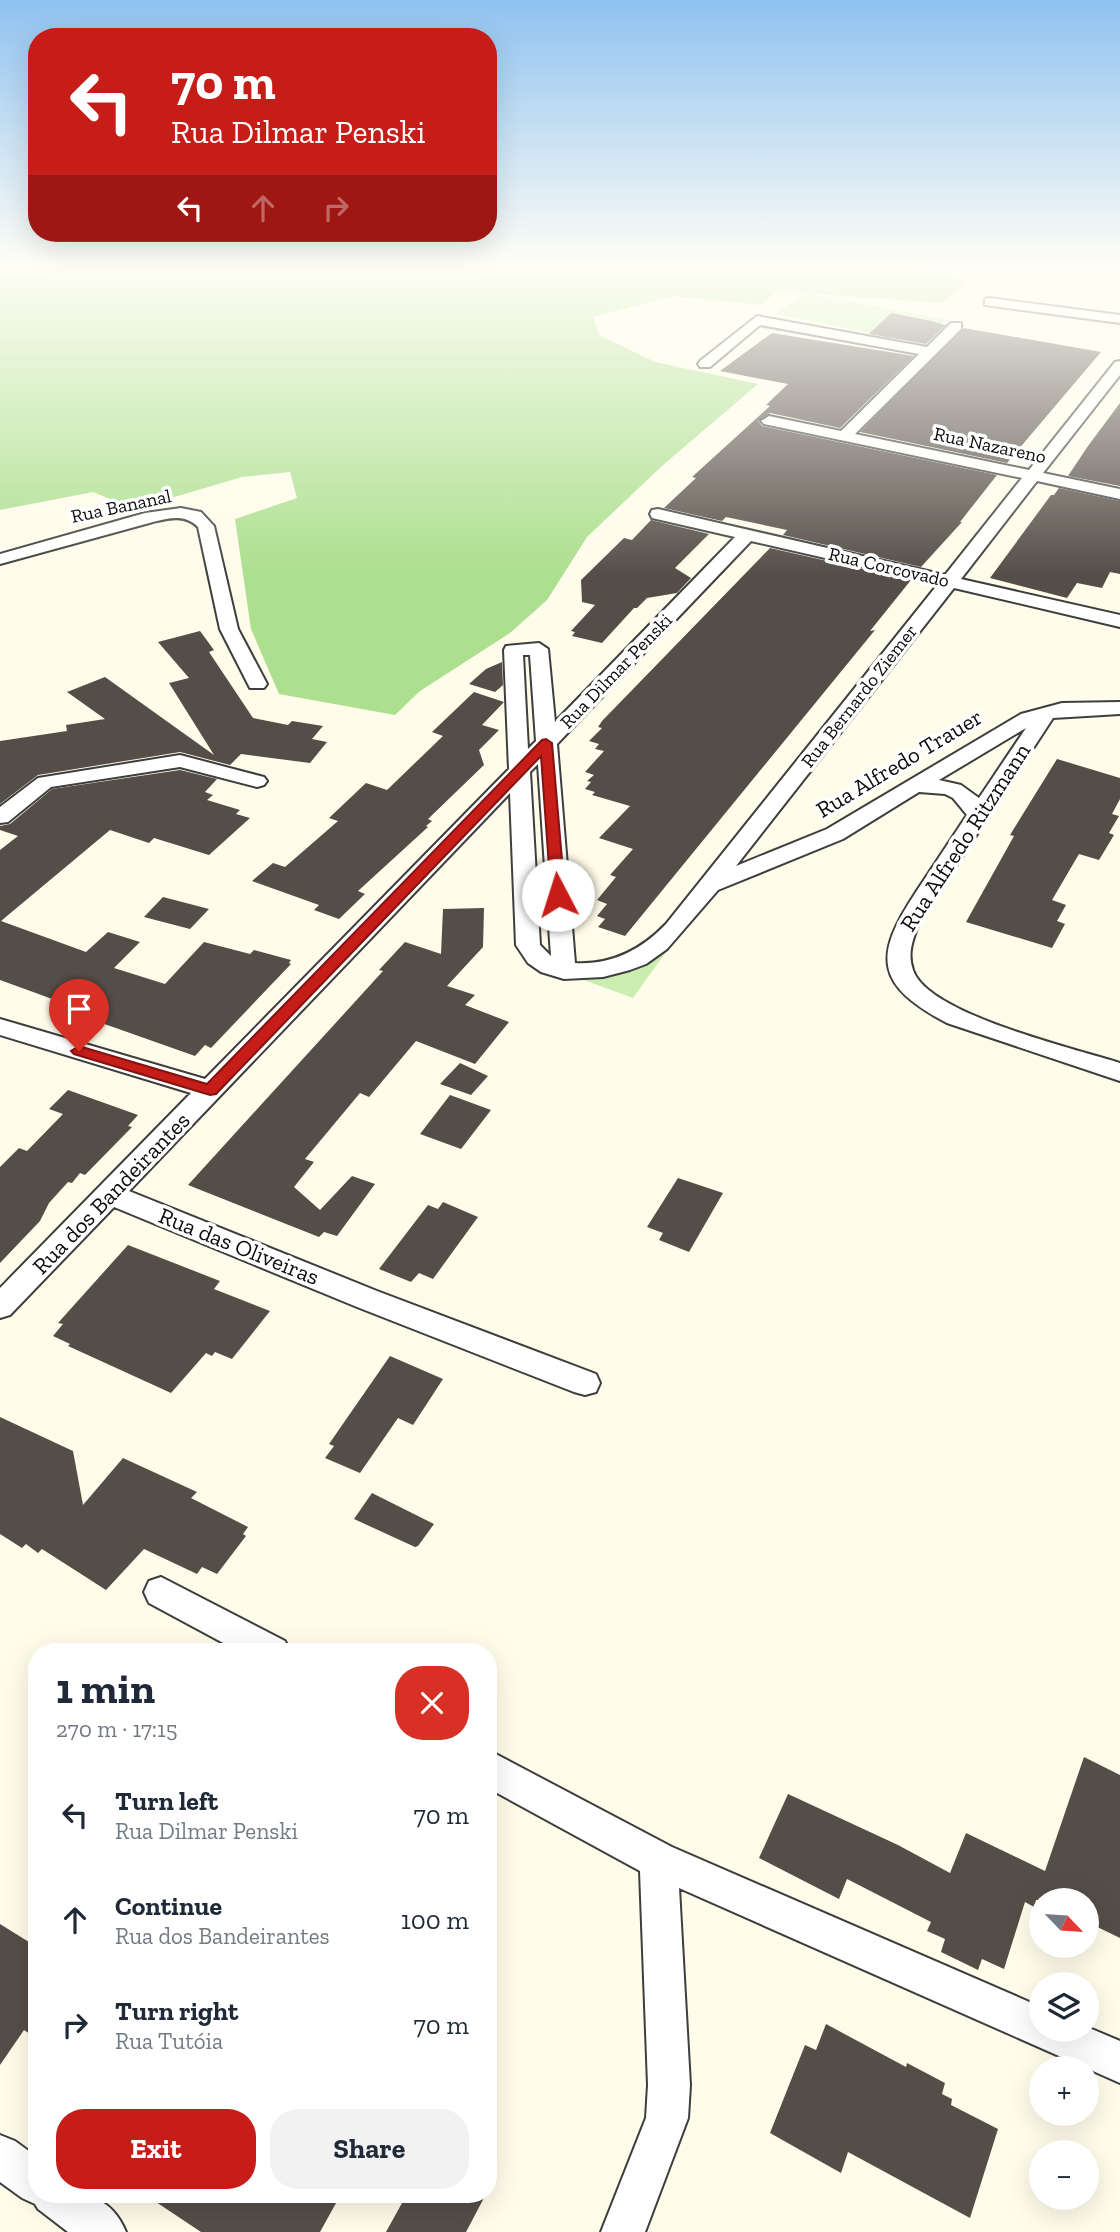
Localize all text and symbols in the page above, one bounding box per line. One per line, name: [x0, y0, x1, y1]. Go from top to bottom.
text: 70 m: [171, 53, 276, 112]
icon: left: [56, 56, 147, 147]
text: Rua Dilmar Penski: [171, 113, 425, 151]
icon: left: [171, 189, 209, 227]
icon: ahead: [244, 189, 282, 227]
icon: right: [317, 189, 355, 227]
street label: Rua Nazareno: [932, 422, 1048, 468]
street label: Rua Bananal: [69, 484, 173, 528]
street label: Rua Corcovado: [826, 542, 952, 592]
street label: Rua Dilmar Penski: [555, 609, 677, 733]
street label: Rua Bernardo Ziemer: [796, 620, 922, 772]
street label: Rua Alfredo Trauer: [811, 702, 987, 824]
street label: Rua Alfredo Ritzmann: [894, 738, 1036, 936]
position arrow: [521, 858, 595, 932]
pin: [49, 979, 109, 1051]
icon: arrive: [60, 990, 98, 1028]
street label: Rua dos Bandeirantes: [26, 1106, 196, 1280]
street label: Rua das Oliveiras: [155, 1201, 323, 1291]
text: 1 min: [56, 1663, 155, 1714]
button: close: [395, 1666, 469, 1740]
text: 270 m · 17:15: [56, 1715, 178, 1743]
text: Turn left: [115, 1785, 218, 1817]
icon: left: [56, 1796, 94, 1834]
text: 70 m: [413, 1799, 469, 1831]
text: Rua Dilmar Penski: [115, 1817, 298, 1845]
north arrow: [1029, 1888, 1099, 1958]
map controls: [1029, 1888, 1099, 2210]
text: Continue: [115, 1890, 222, 1922]
icon: ahead: [56, 1901, 94, 1939]
text: 100 m: [401, 1904, 469, 1936]
text: Rua dos Bandeirantes: [115, 1922, 330, 1950]
button: layers: [1029, 1972, 1099, 2042]
text: Turn right: [115, 1995, 238, 2027]
icon: right: [56, 2006, 94, 2044]
text: 70 m: [413, 2009, 469, 2041]
text: Rua Tutóia: [115, 2027, 223, 2055]
button: +: [1029, 2056, 1099, 2126]
button: Exit: [56, 2109, 256, 2189]
button: Share: [270, 2109, 469, 2189]
button: −: [1029, 2140, 1099, 2210]

